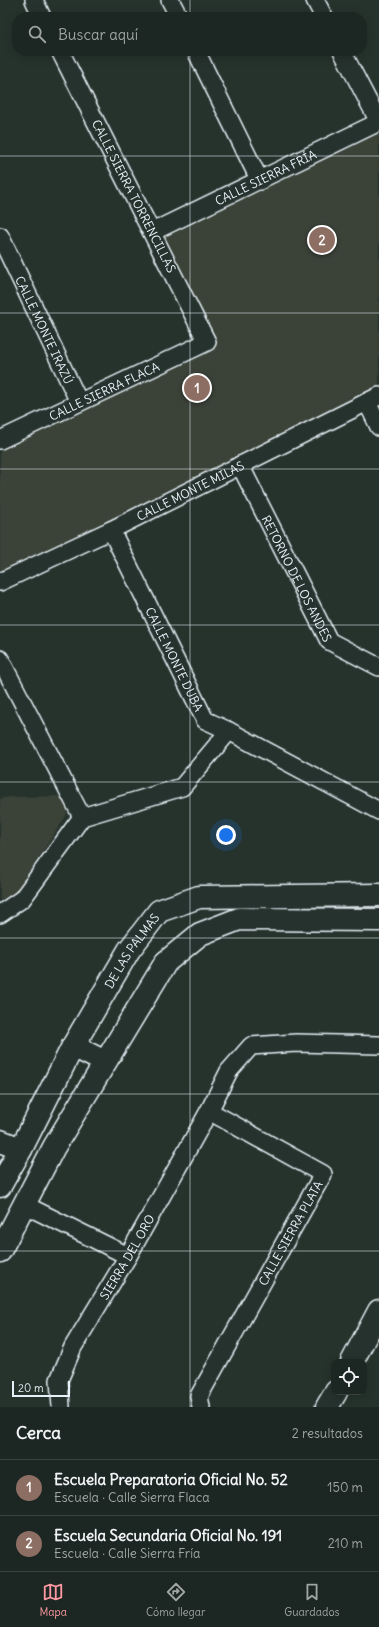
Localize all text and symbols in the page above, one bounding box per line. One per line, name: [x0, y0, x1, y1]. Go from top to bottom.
search box: [12, 12, 367, 56]
icon: search: [26, 23, 48, 45]
text: Buscar aquí: [58, 25, 138, 44]
street label: CALLE SIERRA TORRENCILLAS: [89, 117, 179, 275]
street label: CALLE SIERRA FRÍA: [212, 146, 319, 208]
pin: 2: [309, 225, 335, 255]
street label: CALLE MONTE IRAZÚ: [13, 274, 77, 386]
street label: CALLE SIERRA FLACA: [46, 358, 162, 423]
pin: 1: [184, 373, 210, 403]
street label: CALLE MONTE MILAS: [134, 457, 247, 524]
street label: RETORNO DE LOS ANDES: [259, 513, 336, 644]
street label: CALLE MONTE DUBA: [143, 604, 207, 714]
your location: [216, 825, 236, 845]
street label: DE LAS PALMAS: [101, 910, 162, 991]
street label: CALLE SIERRA PLATA: [255, 1178, 326, 1288]
street label: SIERRA DEL ORO: [96, 1212, 157, 1302]
map controls: [331, 1359, 367, 1395]
button: locate: [331, 1359, 367, 1395]
scale bar: [12, 1379, 70, 1398]
text: 20 m: [18, 1381, 44, 1395]
text: Cerca: [16, 1422, 61, 1444]
text: 2 resultados: [292, 1425, 363, 1442]
text: Escuela Preparatoria Oficial No. 52: [54, 1470, 288, 1489]
text: 1: [26, 1479, 32, 1496]
text: 150 m: [327, 1479, 363, 1496]
text: Escuela · Calle Sierra Flaca: [54, 1489, 210, 1506]
text: Escuela Secundaria Oficial No. 191: [54, 1526, 282, 1545]
text: 2: [25, 1535, 33, 1552]
text: 210 m: [328, 1535, 363, 1552]
text: Escuela · Calle Sierra Fría: [54, 1545, 201, 1562]
tab: Mapa: [39, 1581, 67, 1619]
tab: Cómo llegar: [146, 1581, 205, 1619]
tab: Guardados: [284, 1581, 340, 1619]

